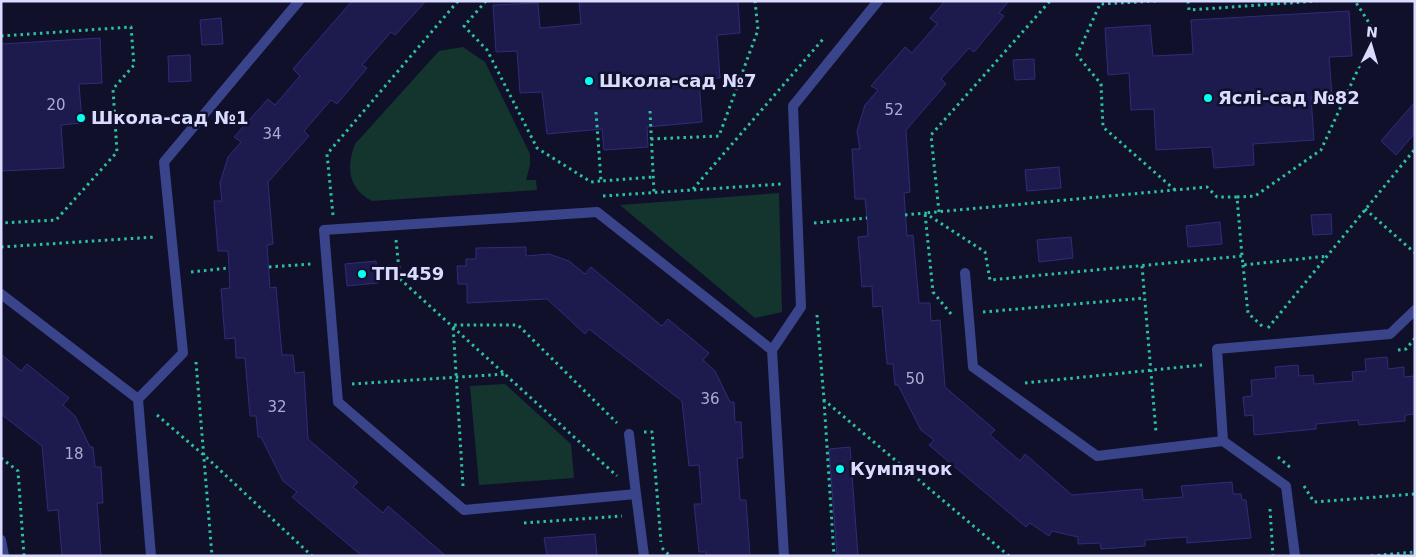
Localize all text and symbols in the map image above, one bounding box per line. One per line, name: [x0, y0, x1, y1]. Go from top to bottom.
north arrow: [1346, 20, 1396, 70]
text: N: [1366, 24, 1379, 41]
place label: Школа-сад №7: [599, 70, 756, 91]
marker: Школа-сад №7: [583, 75, 595, 87]
place label: Яслі-сад №82: [1218, 87, 1360, 108]
marker: Яслі-сад №82: [1202, 92, 1214, 104]
house number: 20: [46, 96, 66, 114]
house number: 52: [884, 101, 904, 119]
place label: Школа-сад №1: [91, 107, 248, 128]
marker: Школа-сад №1: [75, 112, 87, 124]
house number: 34: [262, 125, 282, 143]
place label: ТП-459: [372, 263, 444, 284]
marker: ТП-459: [356, 268, 368, 280]
house number: 50: [905, 370, 925, 388]
house number: 36: [700, 390, 720, 408]
house number: 32: [267, 398, 287, 416]
house number: 18: [64, 445, 84, 463]
place label: Кумпячок: [850, 458, 952, 479]
marker: Кумпячок: [834, 463, 846, 475]

